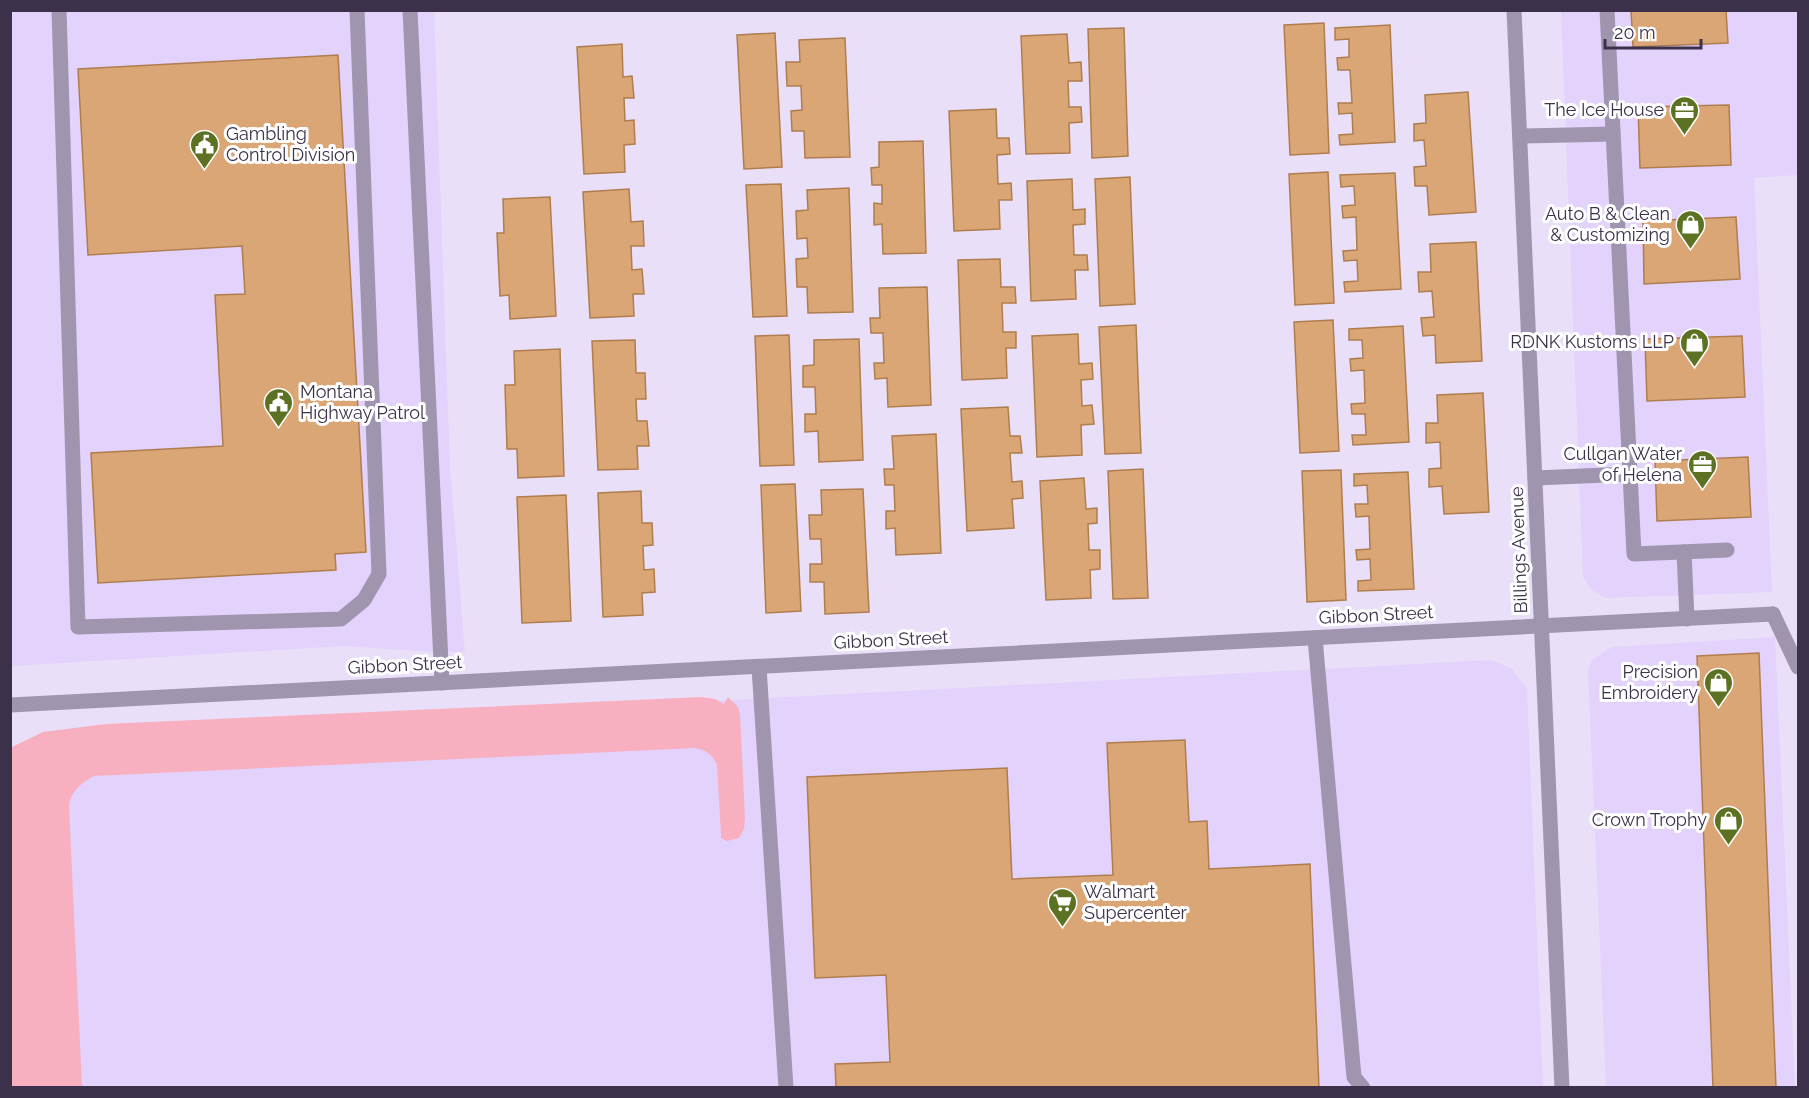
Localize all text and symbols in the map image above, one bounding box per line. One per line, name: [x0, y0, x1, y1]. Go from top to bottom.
scale bar: [1605, 12, 1701, 50]
text: 20 m: [1614, 22, 1656, 43]
office icon: The Ice House: [1669, 94, 1701, 136]
place label: The Ice House: [1544, 99, 1664, 120]
place label: Gambling Control Division: [226, 123, 355, 165]
public building icon: Gambling Control Division: [189, 128, 221, 170]
place label: Auto B & Clean & Customizing: [1545, 203, 1670, 245]
shop icon: Auto B & Clean & Customizing: [1675, 208, 1707, 250]
shop icon: RDNK Kustoms LLP: [1679, 326, 1711, 368]
place label: RDNK Kustoms LLP: [1510, 331, 1674, 352]
place label: Montana Highway Patrol: [300, 381, 425, 423]
public building icon: Montana Highway Patrol: [263, 386, 295, 428]
place label: Cullgan Water of Helena: [1563, 443, 1683, 485]
office icon: Cullgan Water of Helena: [1687, 448, 1719, 490]
street label: Billings Avenue: [1506, 486, 1531, 614]
street label: Gibbon Street: [1318, 601, 1434, 628]
street label: Gibbon Street: [833, 626, 949, 653]
street label: Gibbon Street: [347, 651, 463, 678]
place label: Precision Embroidery: [1601, 661, 1698, 703]
shop icon: Precision Embroidery: [1703, 666, 1735, 708]
shop icon: Crown Trophy: [1712, 804, 1744, 846]
place label: Crown Trophy: [1592, 809, 1707, 830]
place label: Walmart Supercenter: [1084, 881, 1188, 923]
supermarket icon: Walmart Supercenter: [1047, 886, 1079, 928]

